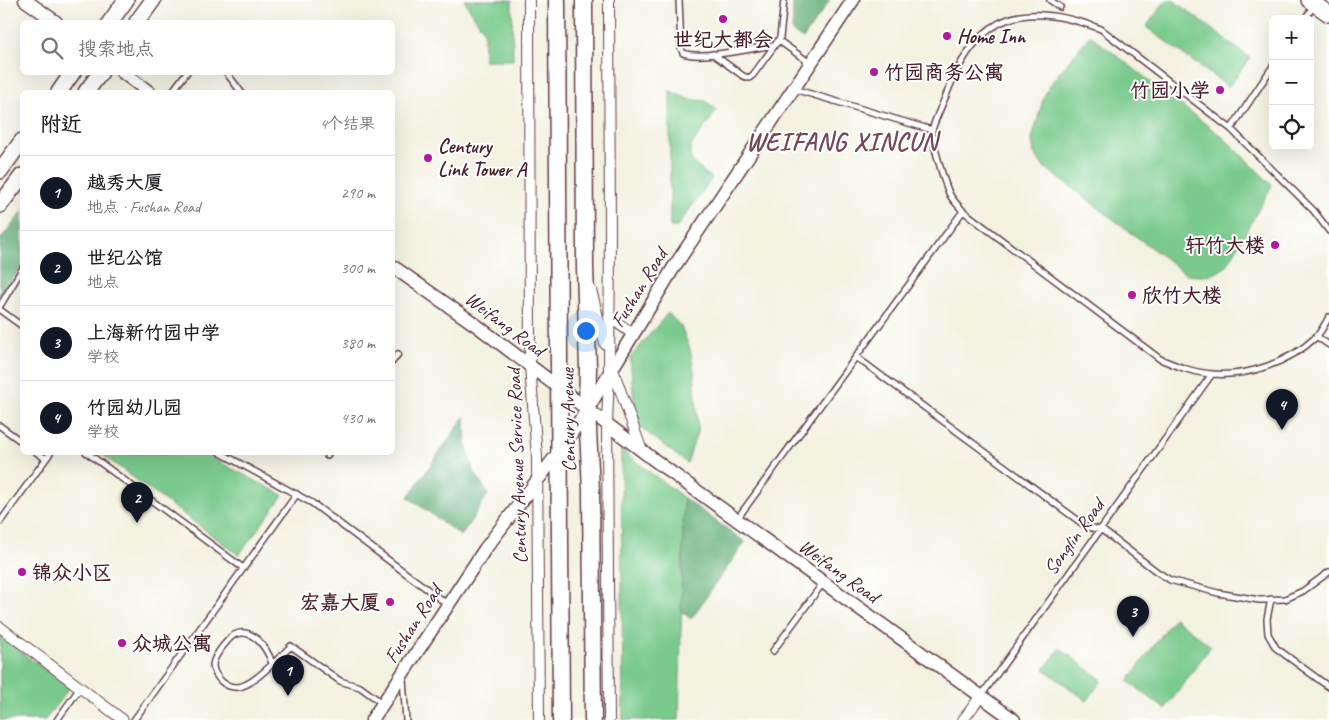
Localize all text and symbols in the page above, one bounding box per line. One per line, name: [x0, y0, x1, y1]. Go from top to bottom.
marker: 世纪大都会: [717, 13, 729, 25]
map controls: [1269, 15, 1314, 150]
button: +: [1269, 15, 1314, 60]
search box: [20, 20, 395, 75]
place label: Home Inn: [957, 24, 1027, 49]
place label: 世纪大都会: [673, 27, 773, 52]
marker: Home Inn: [941, 30, 953, 42]
icon: search: [38, 34, 66, 62]
text: 搜索地点: [78, 37, 154, 61]
place label: 竹园商务公寓: [884, 60, 1004, 85]
button: −: [1269, 60, 1314, 105]
marker: 竹园商务公寓: [868, 66, 880, 78]
place label: 竹园小学: [1130, 78, 1210, 103]
marker: 竹园小学: [1214, 84, 1226, 96]
button: locate: [1269, 105, 1314, 150]
text: 附近: [40, 111, 82, 137]
text: 4个结果: [320, 114, 375, 134]
district label: WEIFANG XINCUN: [746, 126, 942, 158]
place label: Century Link Tower A: [438, 134, 528, 182]
marker: Century Link Tower A: [422, 152, 434, 164]
text: 越秀大厦: [87, 171, 163, 195]
text: 1: [52, 183, 60, 203]
text: 290 m: [341, 183, 375, 203]
text: 地点 · Fushan Road: [87, 197, 200, 217]
place label: 轩竹大楼: [1185, 233, 1265, 258]
marker: 轩竹大楼: [1269, 239, 1281, 251]
street label: Fushan Road: [605, 241, 675, 332]
text: 世纪公馆: [87, 246, 163, 270]
text: 2: [52, 258, 60, 278]
text: 300 m: [341, 258, 375, 278]
text: 地点: [87, 272, 119, 292]
place label: 欣竹大楼: [1142, 283, 1222, 308]
street label: Weifang Road: [460, 286, 552, 364]
marker: 欣竹大楼: [1126, 289, 1138, 301]
your location: [573, 318, 599, 344]
text: 上海新竹园中学: [87, 321, 220, 345]
text: 3: [52, 333, 60, 353]
text: 380 m: [341, 333, 375, 353]
text: 学校: [87, 347, 119, 367]
street label: Century Avenue Service Road: [501, 365, 533, 564]
street label: Century Avenue: [555, 366, 581, 472]
pin: 4: [1266, 389, 1298, 430]
text: 竹园幼儿园: [87, 396, 182, 420]
text: 4: [52, 408, 60, 428]
text: 430 m: [341, 408, 375, 428]
text: 学校: [87, 422, 119, 442]
pin: 2: [121, 482, 153, 523]
street label: Songlin Road: [1038, 492, 1112, 580]
street label: Weifang Road: [794, 533, 887, 610]
place label: 锦众小区: [32, 560, 112, 585]
marker: 锦众小区: [16, 566, 28, 578]
street label: Fushan Road: [378, 578, 449, 668]
place label: 宏嘉大厦: [300, 590, 380, 615]
marker: 宏嘉大厦: [384, 596, 396, 608]
pin: 3: [1117, 596, 1149, 637]
place label: 众城公寓: [132, 631, 212, 656]
marker: 众城公寓: [116, 637, 128, 649]
pin: 1: [272, 655, 304, 696]

